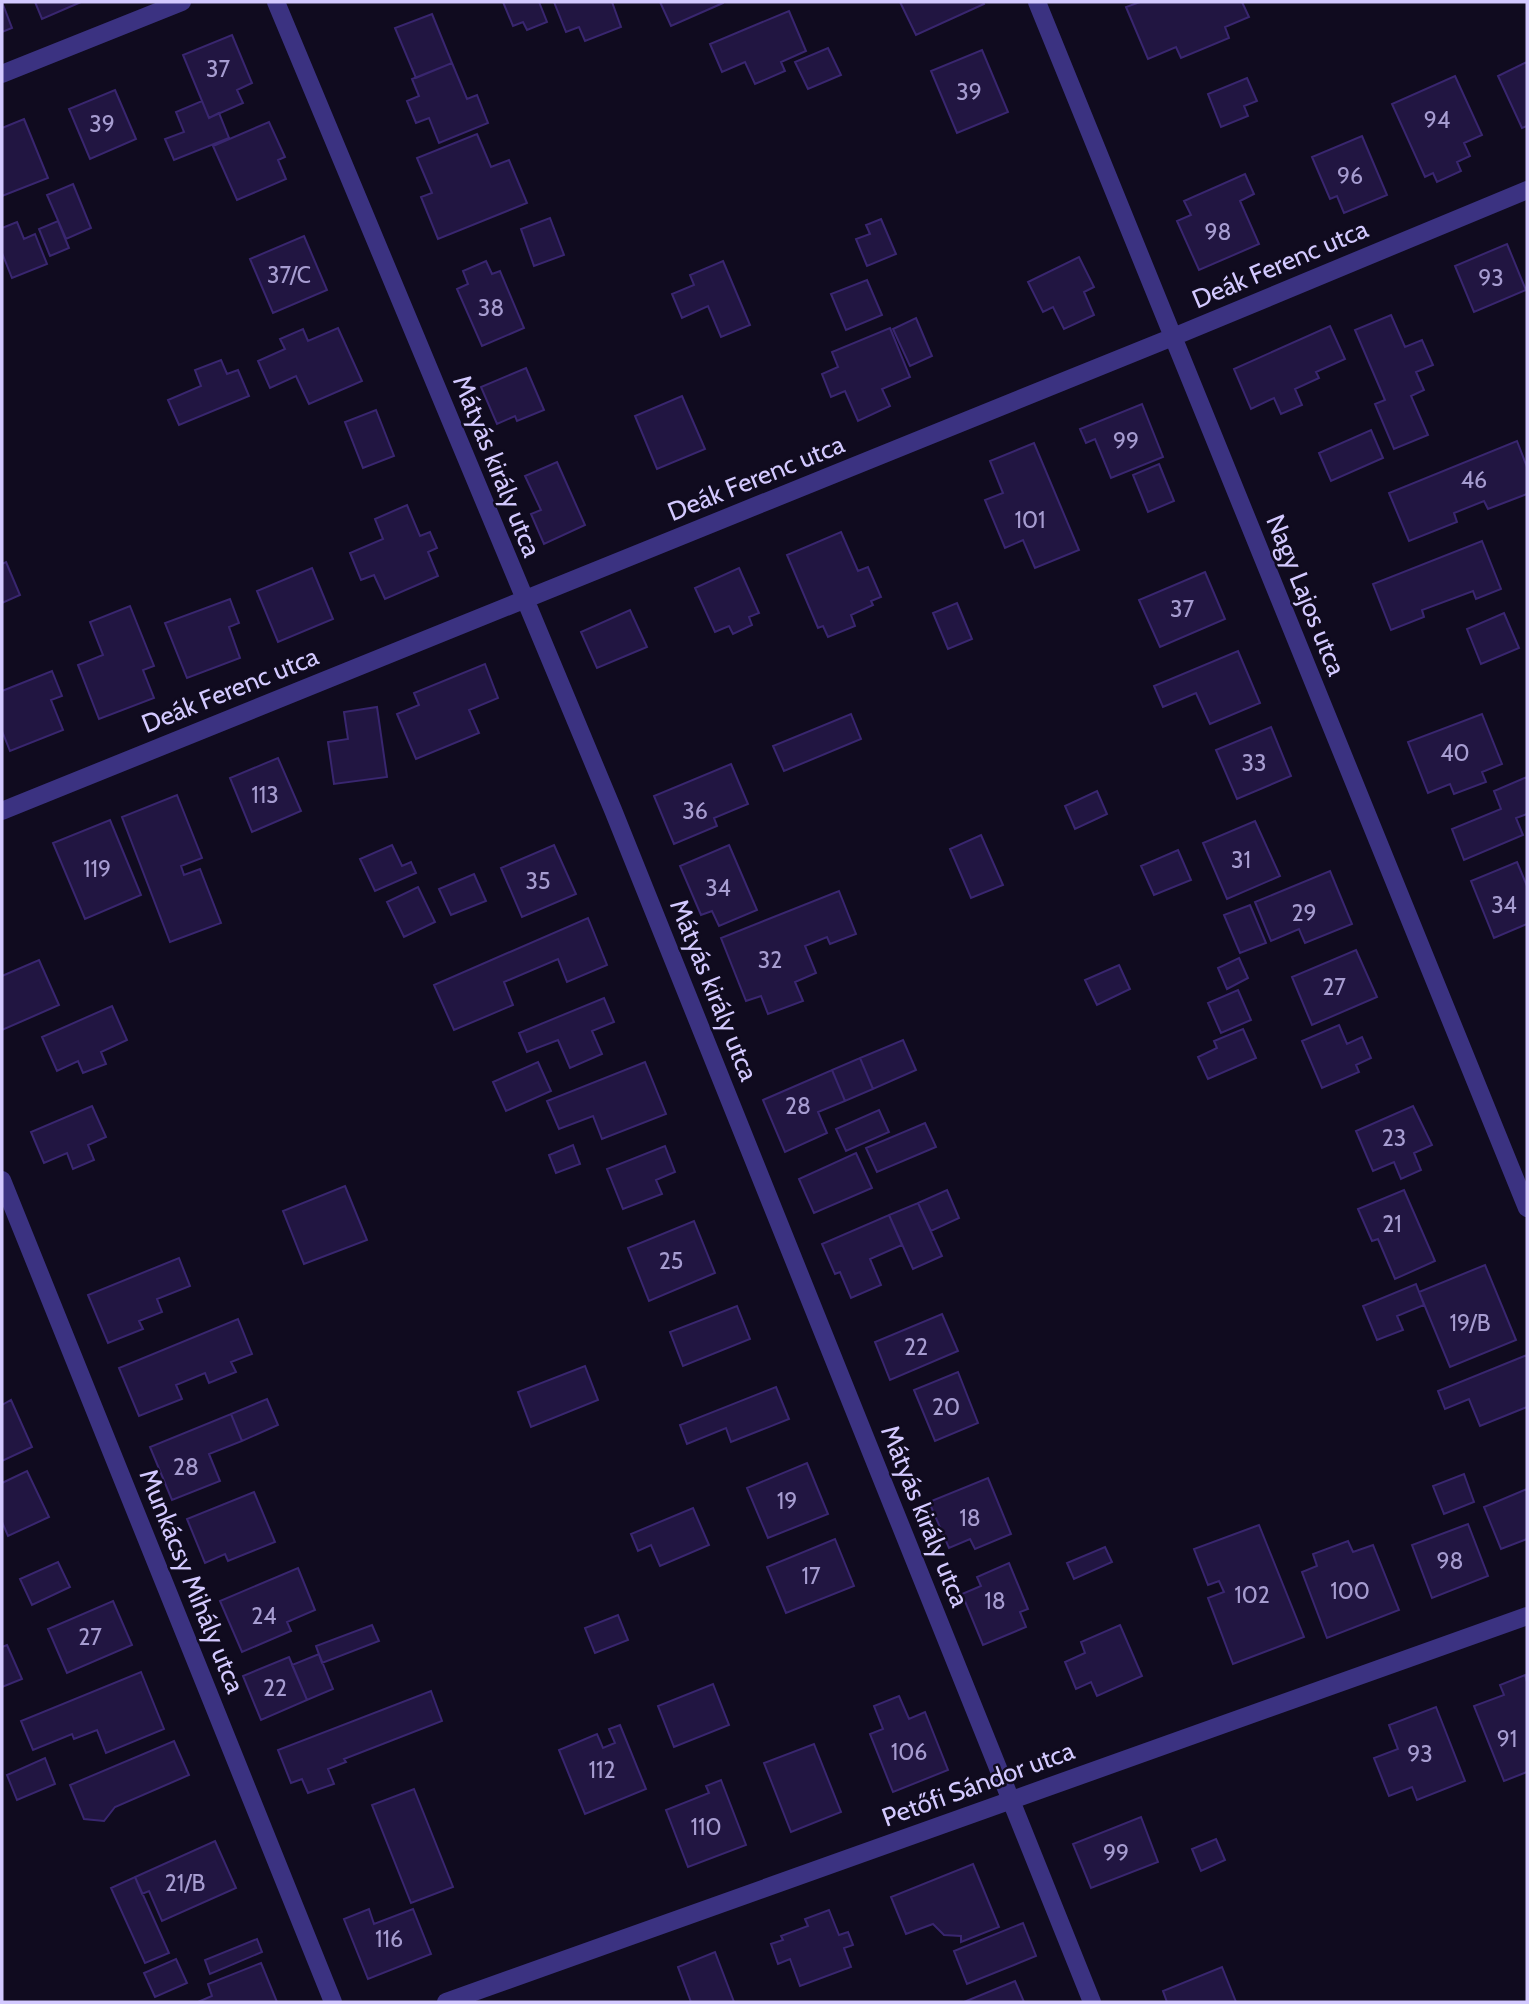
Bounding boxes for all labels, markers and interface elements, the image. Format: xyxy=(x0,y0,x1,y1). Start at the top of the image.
house number: 37 xyxy=(206,55,230,83)
house number: 39 xyxy=(956,78,982,106)
house number: 94 xyxy=(1424,106,1450,134)
house number: 39 xyxy=(89,110,115,138)
house number: 96 xyxy=(1337,162,1363,190)
street label: Deák Ferenc utca xyxy=(1187,212,1373,315)
house number: 98 xyxy=(1204,218,1232,246)
house number: 37/C xyxy=(267,261,311,289)
house number: 93 xyxy=(1478,264,1504,292)
house number: 38 xyxy=(478,294,504,322)
street label: Mátyás király utca xyxy=(446,370,548,562)
house number: 99 xyxy=(1113,427,1139,455)
street label: Deák Ferenc utca xyxy=(663,428,850,528)
house number: 46 xyxy=(1461,466,1487,494)
house number: 101 xyxy=(1014,506,1046,534)
street label: Nagy Lajos utca xyxy=(1259,510,1353,681)
house number: 37 xyxy=(1170,595,1194,623)
street label: Deák Ferenc utca xyxy=(137,640,324,740)
house number: 40 xyxy=(1440,739,1470,767)
house number: 33 xyxy=(1242,749,1266,777)
house number: 113 xyxy=(251,781,279,809)
house number: 36 xyxy=(682,797,708,825)
house number: 31 xyxy=(1231,846,1251,874)
house number: 119 xyxy=(83,855,111,883)
house number: 35 xyxy=(526,867,550,895)
house number: 34 xyxy=(705,874,731,902)
house number: 34 xyxy=(1491,891,1517,919)
street label: Mátyás király utca xyxy=(663,894,765,1086)
house number: 29 xyxy=(1291,899,1317,927)
house number: 32 xyxy=(758,946,782,974)
house number: 27 xyxy=(1322,973,1346,1001)
house number: 28 xyxy=(785,1092,811,1120)
house number: 23 xyxy=(1382,1124,1406,1152)
house number: 21 xyxy=(1382,1210,1402,1238)
house number: 25 xyxy=(659,1247,683,1275)
house number: 19/B xyxy=(1449,1309,1491,1337)
house number: 22 xyxy=(904,1333,928,1361)
house number: 20 xyxy=(932,1393,960,1421)
street label: Mátyás király utca xyxy=(874,1420,976,1612)
house number: 28 xyxy=(173,1453,199,1481)
street label: Munkácsy Mihály utca xyxy=(132,1464,252,1698)
house number: 19 xyxy=(777,1487,797,1515)
house number: 18 xyxy=(959,1504,981,1532)
house number: 98 xyxy=(1436,1547,1464,1575)
house number: 17 xyxy=(801,1562,821,1590)
house number: 100 xyxy=(1330,1577,1370,1605)
house number: 102 xyxy=(1234,1581,1270,1609)
house number: 18 xyxy=(984,1587,1006,1615)
house number: 24 xyxy=(251,1602,277,1630)
house number: 27 xyxy=(78,1623,102,1651)
house number: 22 xyxy=(263,1674,287,1702)
house number: 91 xyxy=(1497,1725,1517,1753)
street label: Petőfi Sándor utca xyxy=(877,1734,1079,1834)
house number: 106 xyxy=(891,1738,927,1766)
house number: 93 xyxy=(1407,1740,1433,1768)
house number: 112 xyxy=(588,1756,616,1784)
house number: 110 xyxy=(690,1813,722,1841)
house number: 99 xyxy=(1103,1839,1129,1867)
house number: 21/B xyxy=(165,1869,206,1897)
house number: 116 xyxy=(375,1925,403,1953)

